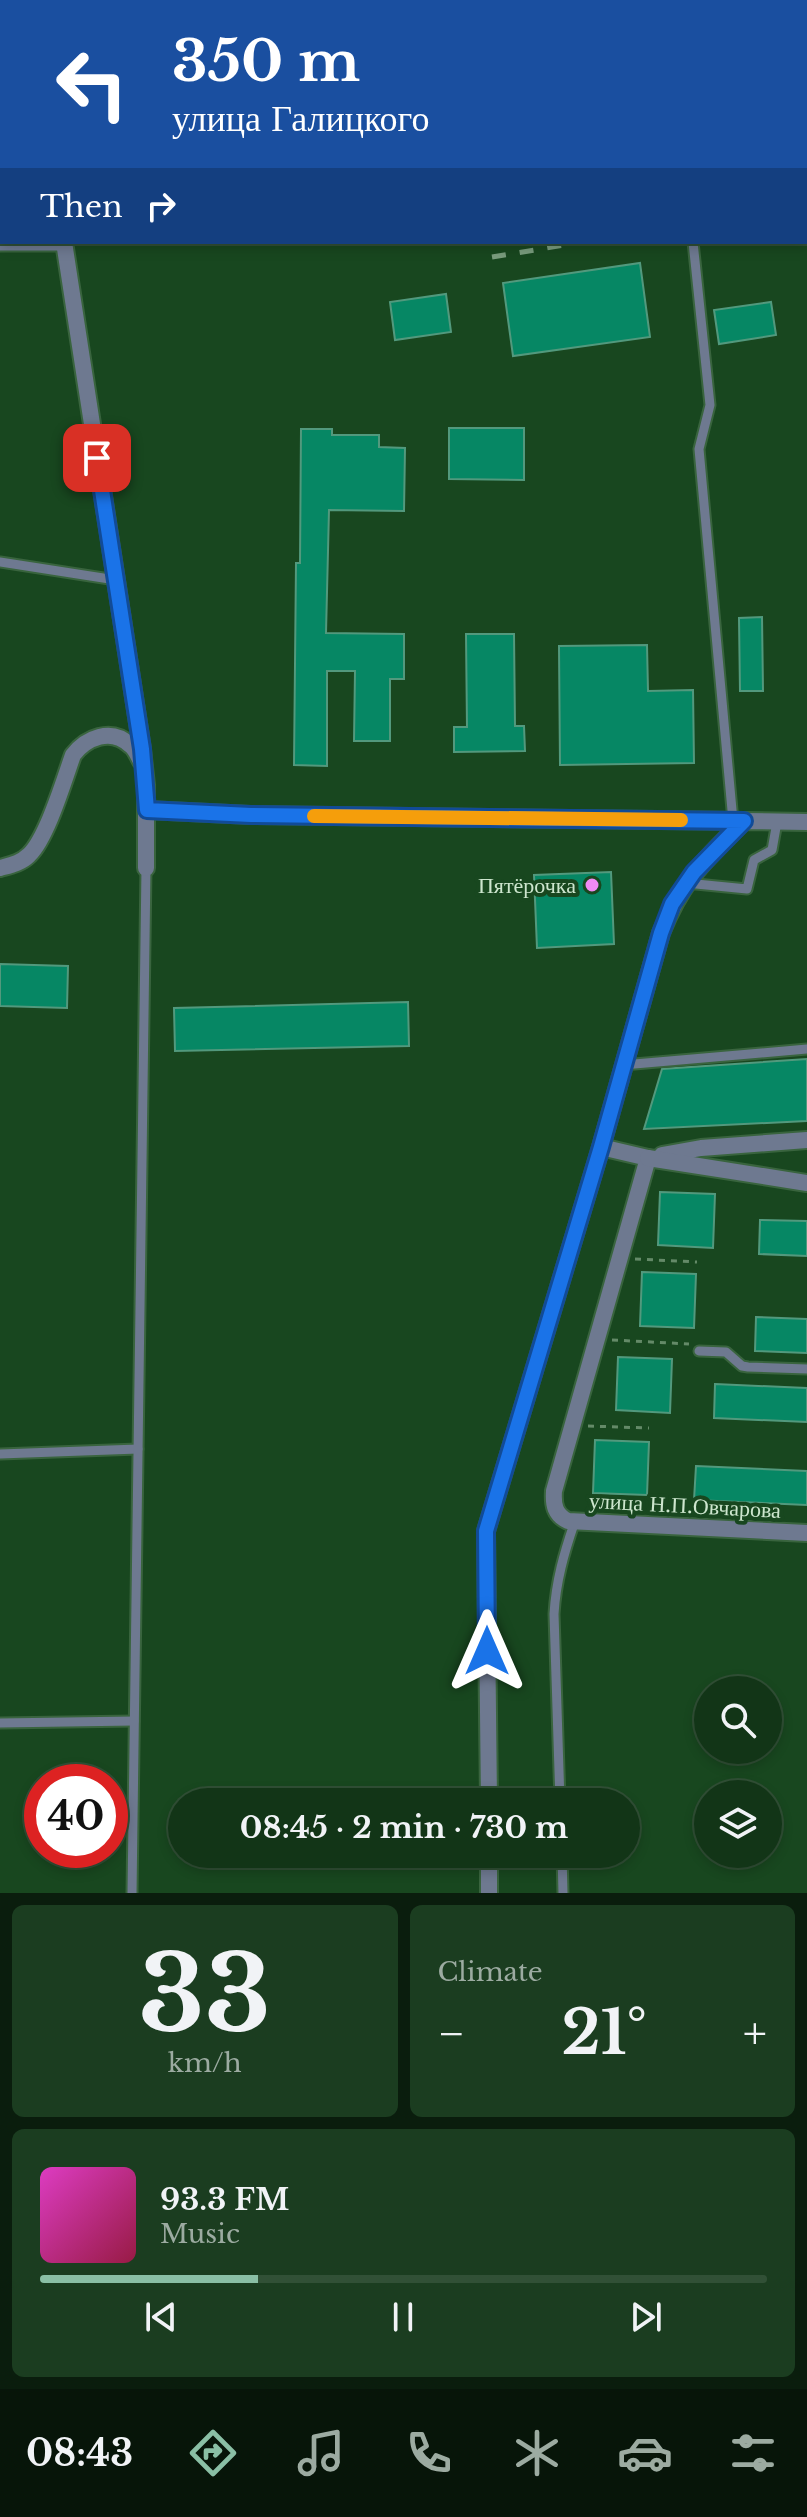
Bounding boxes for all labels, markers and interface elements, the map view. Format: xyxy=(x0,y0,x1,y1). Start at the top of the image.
text: 350 m xyxy=(172,27,360,96)
icon: left xyxy=(40,32,144,136)
text: улица Галицкого xyxy=(172,96,429,141)
icon: right xyxy=(139,184,183,228)
text: Then xyxy=(40,188,123,225)
pin xyxy=(63,424,131,492)
icon: arrive xyxy=(75,436,119,480)
place label: Пятёрочка xyxy=(478,872,576,899)
marker: Пятёрочка xyxy=(583,876,601,894)
street label: улица Н.П.Овчарова xyxy=(588,1487,782,1524)
position arrow xyxy=(445,1609,529,1693)
map controls xyxy=(694,1676,782,1868)
button: search xyxy=(694,1676,782,1764)
speed limit sign: 40 xyxy=(24,1764,128,1868)
button: layers xyxy=(694,1780,782,1868)
text: 08:45 · 2 min · 730 m xyxy=(240,1809,568,1846)
text: 33 xyxy=(139,1930,271,2059)
text: Climate xyxy=(438,1956,543,1988)
text: 21° xyxy=(561,1996,647,2070)
text: − xyxy=(438,2006,465,2061)
text: + xyxy=(743,2006,767,2061)
text: km/h xyxy=(168,2047,242,2079)
text: 93.3 FM xyxy=(160,2181,289,2218)
text: Music xyxy=(160,2218,240,2250)
icon: previous xyxy=(139,2295,183,2339)
icon: pause xyxy=(381,2295,425,2339)
icon: next xyxy=(624,2295,668,2339)
icon: directions xyxy=(185,2425,241,2481)
icon: music xyxy=(293,2425,349,2481)
icon: phone xyxy=(401,2425,457,2481)
icon: climate xyxy=(509,2425,565,2481)
icon: car xyxy=(617,2425,673,2481)
icon: filters xyxy=(725,2425,781,2481)
text: 08:43 xyxy=(26,2431,133,2476)

